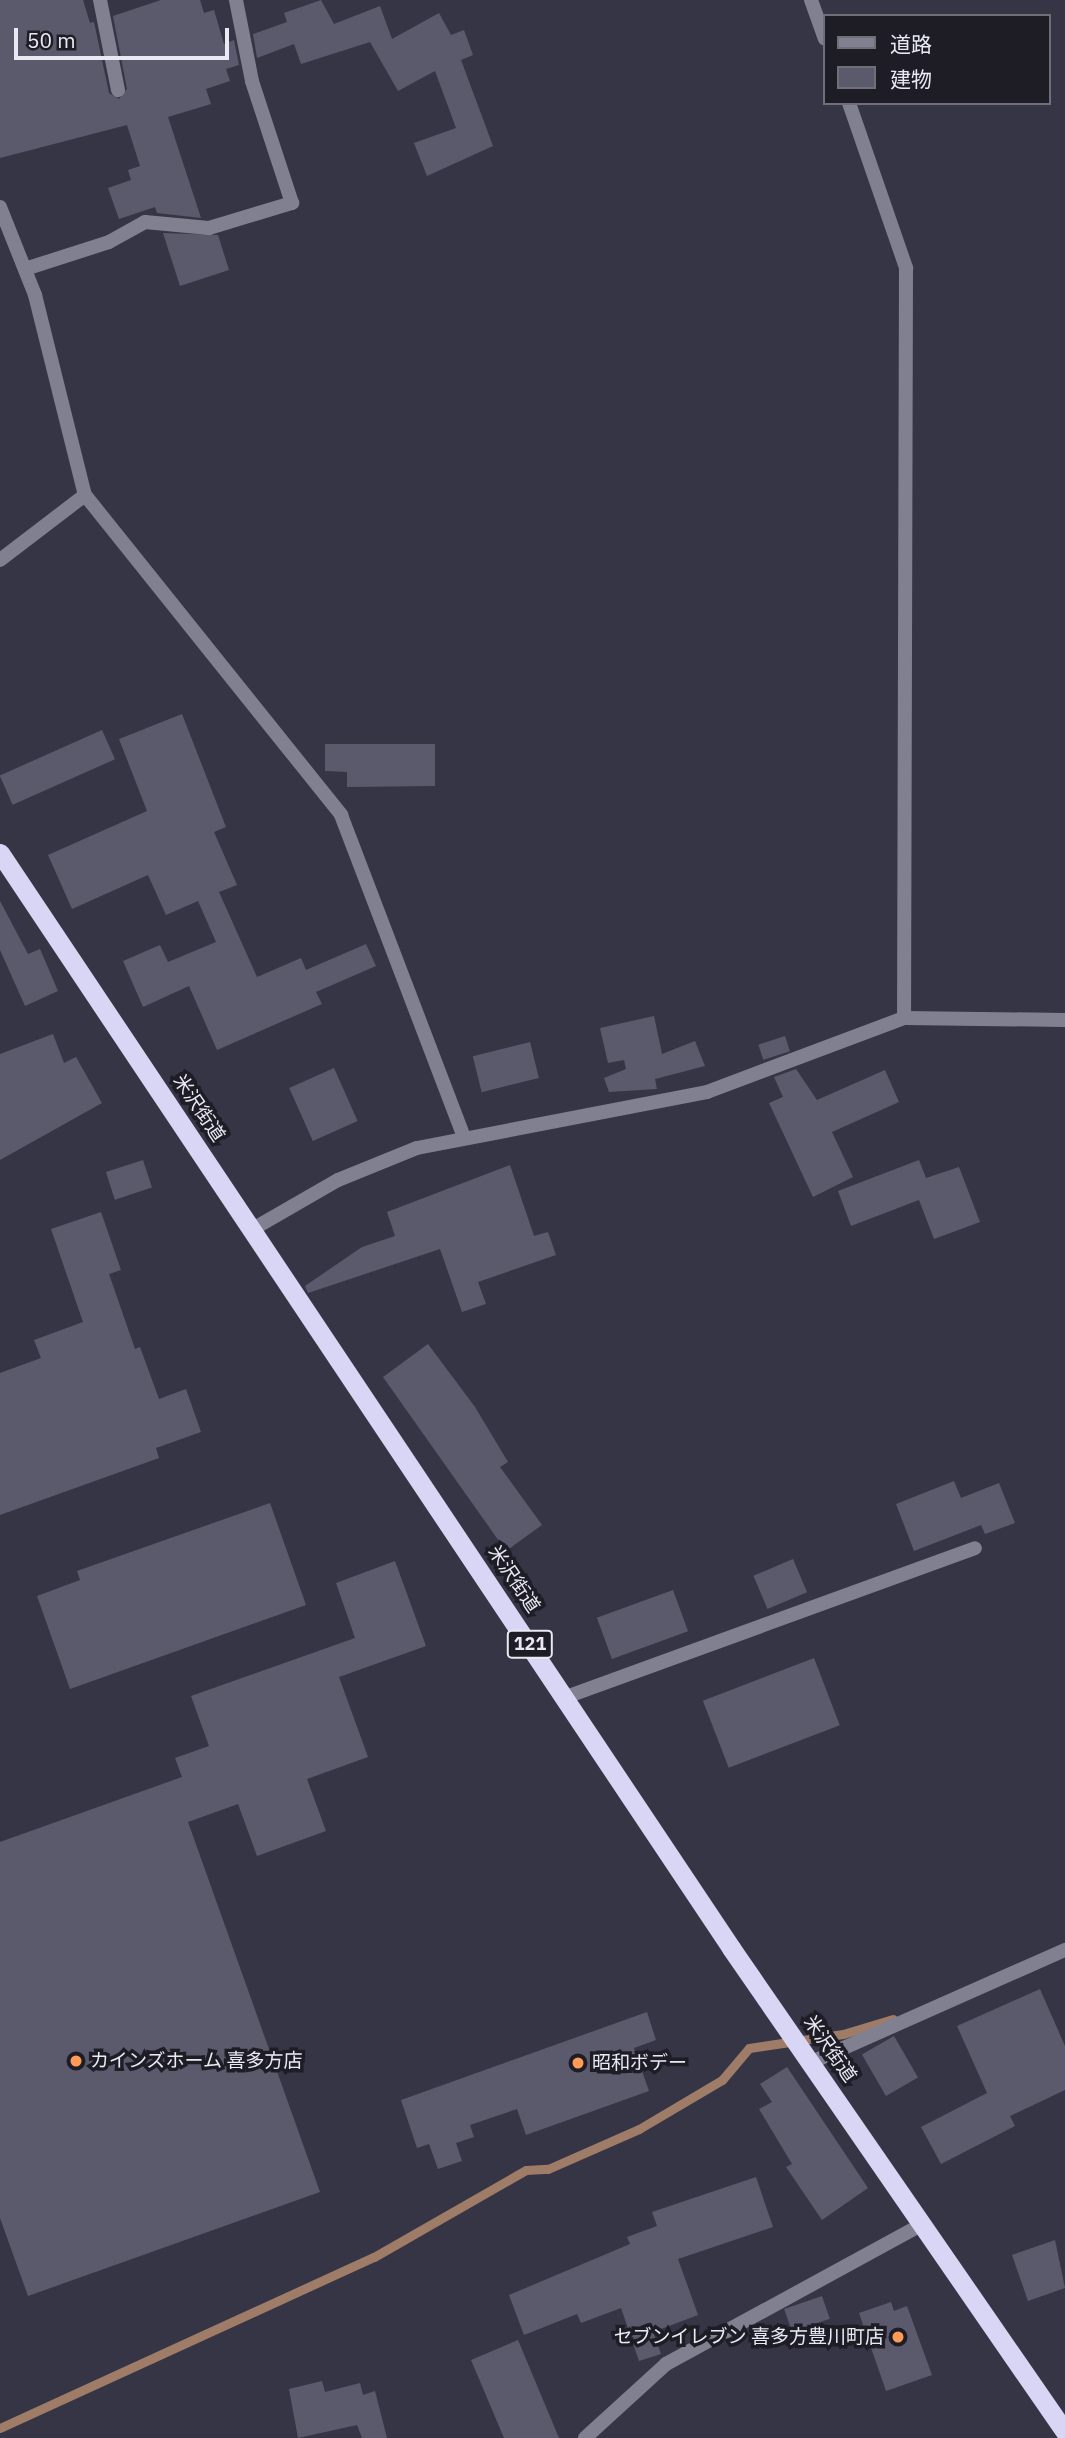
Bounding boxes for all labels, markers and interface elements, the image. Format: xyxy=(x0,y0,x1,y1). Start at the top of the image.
scale bar xyxy=(18,14,233,58)
legend xyxy=(824,14,1051,105)
text: 50 m xyxy=(27,26,76,54)
text: 道路 xyxy=(890,30,932,58)
text: 建物 xyxy=(890,65,932,93)
street label: 米沢街道 xyxy=(168,1070,230,1146)
street label: 米沢街道 xyxy=(483,1541,545,1617)
road number: 121 xyxy=(505,1630,554,1658)
street label: 米沢街道 xyxy=(799,2011,861,2087)
place label: カインズホーム 喜多方店 xyxy=(90,2050,303,2072)
place label: 昭和ボデー xyxy=(592,2052,687,2074)
marker: カインズホーム 喜多方店 xyxy=(68,2053,84,2069)
marker: 昭和ボデー xyxy=(570,2055,586,2071)
place label: セブンイレブン 喜多方豊川町店 xyxy=(614,2326,884,2348)
marker: セブンイレブン 喜多方豊川町店 xyxy=(890,2329,906,2345)

